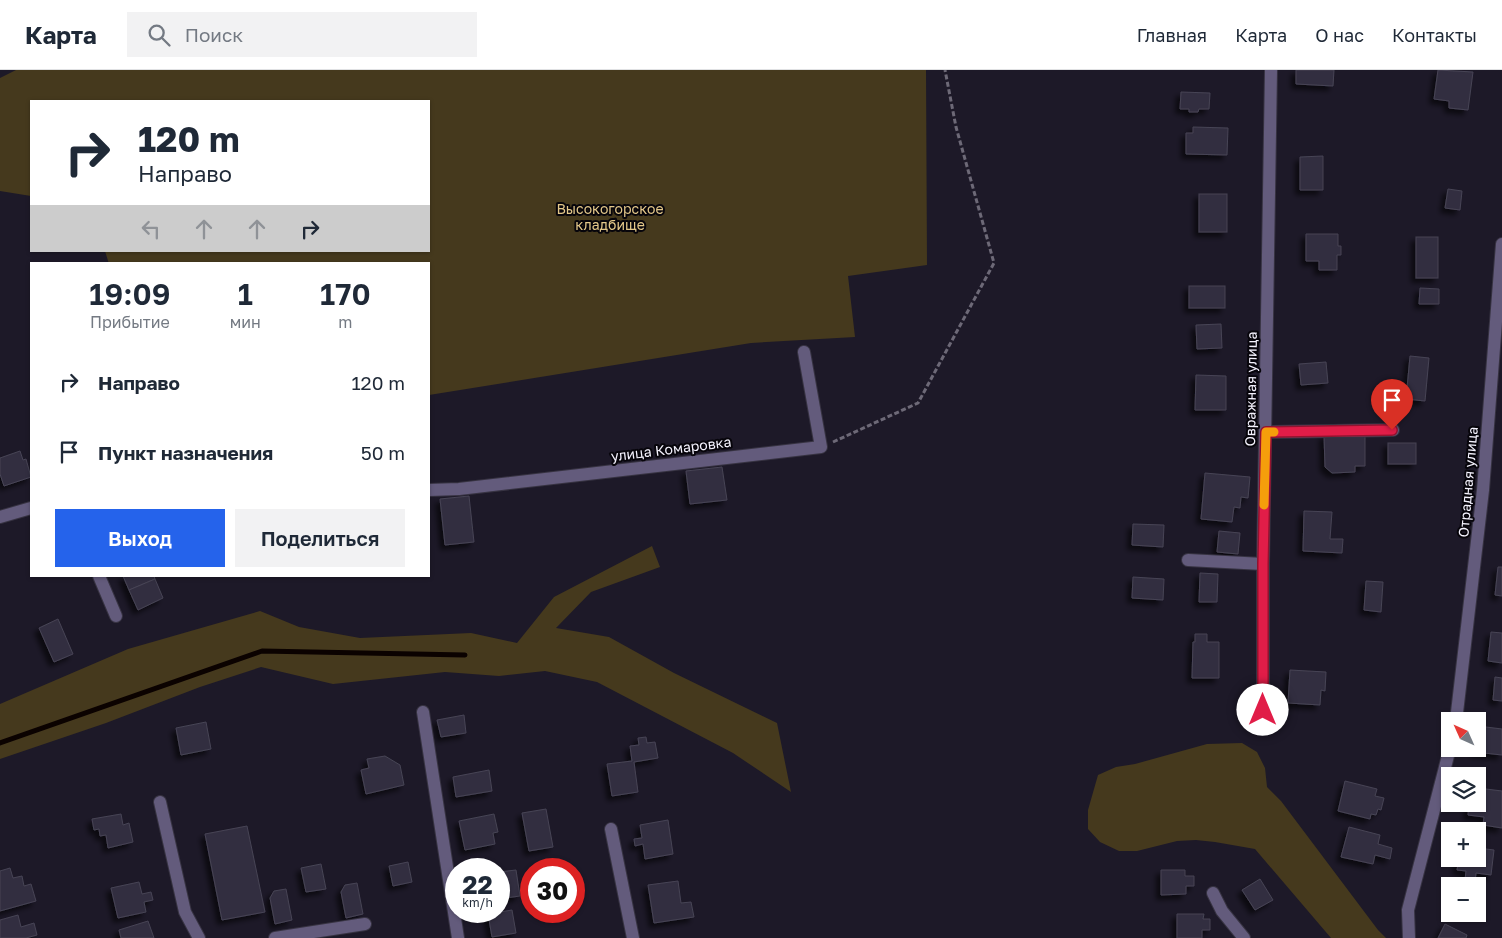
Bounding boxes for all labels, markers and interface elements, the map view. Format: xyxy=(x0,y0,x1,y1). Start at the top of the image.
search box xyxy=(127,12,477,57)
text: Карта xyxy=(25,20,97,49)
icon: search xyxy=(145,21,173,49)
text: Поиск xyxy=(185,23,243,46)
text: Главная xyxy=(1137,24,1207,46)
text: Карта xyxy=(1235,24,1287,46)
text: О нас xyxy=(1315,24,1364,46)
text: Контакты xyxy=(1392,24,1477,46)
text: 120 m xyxy=(138,118,240,160)
icon: right xyxy=(55,120,120,185)
text: Направо xyxy=(138,160,232,187)
park label: Высокогорское кладбище xyxy=(556,200,664,233)
icon: left xyxy=(137,215,165,243)
icon: ahead xyxy=(190,215,218,243)
icon: ahead xyxy=(243,215,271,243)
icon: right xyxy=(296,215,324,243)
text: 19:09 xyxy=(89,276,170,312)
text: 1 xyxy=(238,276,253,312)
text: 170 xyxy=(320,276,371,312)
text: Прибытие xyxy=(90,312,170,332)
text: мин xyxy=(230,312,261,332)
text: m xyxy=(338,312,352,332)
street label: Овражная улица xyxy=(1241,331,1260,447)
icon: right xyxy=(55,368,83,396)
text: Направо xyxy=(98,371,180,394)
text: 120 m xyxy=(351,371,405,394)
pin xyxy=(1371,379,1413,430)
icon: arrive xyxy=(1378,386,1406,414)
street label: Отрадная улица xyxy=(1454,426,1481,538)
street label: улица Комаровка xyxy=(610,433,732,464)
icon: arrive xyxy=(55,438,83,466)
text: Пункт назначения xyxy=(98,441,273,464)
text: 50 m xyxy=(361,441,405,464)
button: Выход xyxy=(55,509,225,567)
button: Поделиться xyxy=(235,509,405,567)
position arrow xyxy=(1236,683,1288,735)
north arrow xyxy=(1441,712,1486,758)
map controls xyxy=(1441,712,1486,922)
button: layers xyxy=(1441,767,1486,812)
button: + xyxy=(1441,822,1486,867)
speed limit sign: 30 xyxy=(520,858,585,923)
text: 22 xyxy=(462,869,493,900)
button: − xyxy=(1441,877,1486,922)
text: km/h xyxy=(462,895,493,910)

